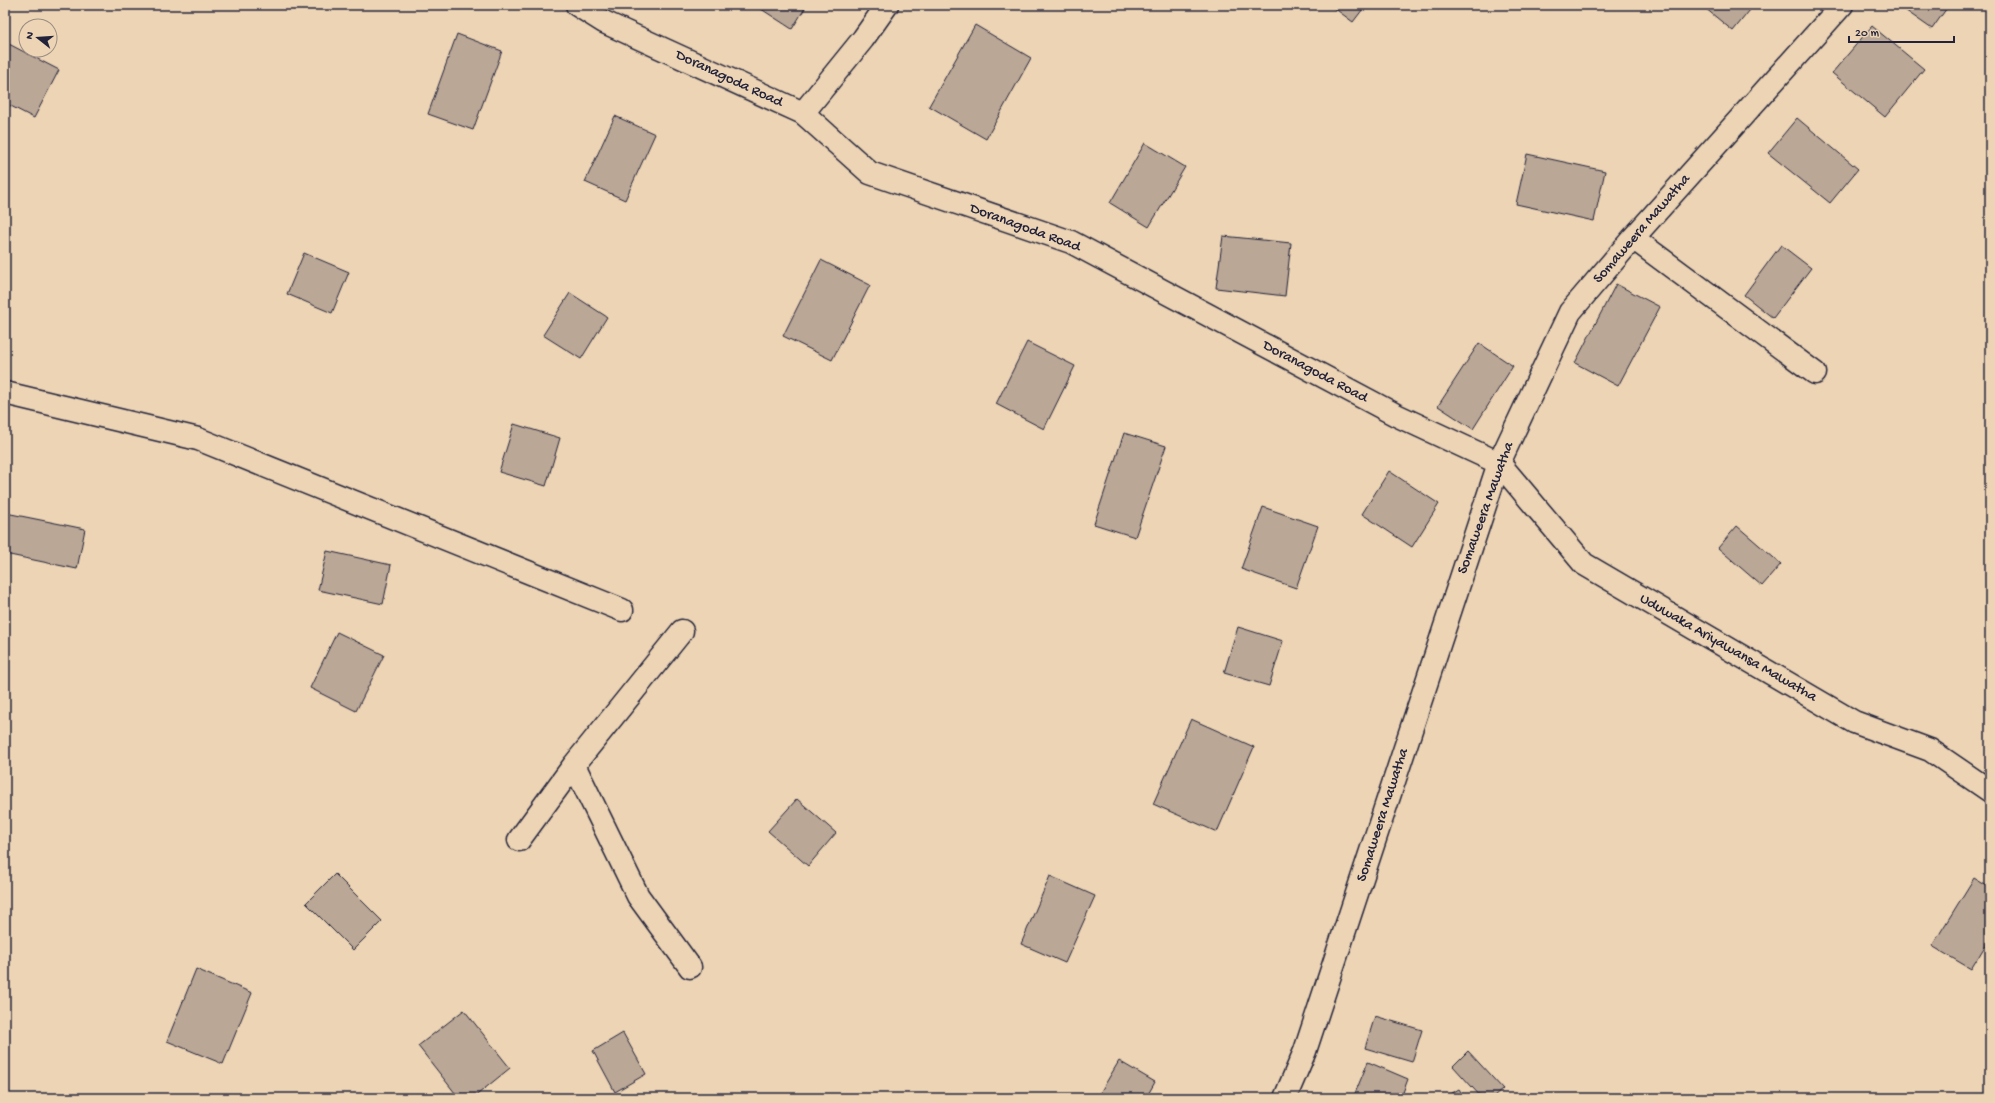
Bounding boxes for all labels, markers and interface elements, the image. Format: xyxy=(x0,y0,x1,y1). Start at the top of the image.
north arrow xyxy=(18,18,58,58)
scale bar xyxy=(1849,18,1954,44)
text: 20 m xyxy=(1855,27,1880,41)
text: N xyxy=(24,30,37,41)
street label: Doranagoda Road xyxy=(672,46,787,112)
street label: Somaweera Mawatha xyxy=(1590,170,1695,287)
street label: Doranagoda Road xyxy=(966,199,1084,257)
street label: Doranagoda Road xyxy=(1259,336,1372,408)
street label: Somaweera Mawatha xyxy=(1454,439,1518,576)
street label: Uduwaka Ariyawansa Mawatha xyxy=(1636,590,1820,707)
street label: Somaweera Mawatha xyxy=(1353,745,1413,884)

